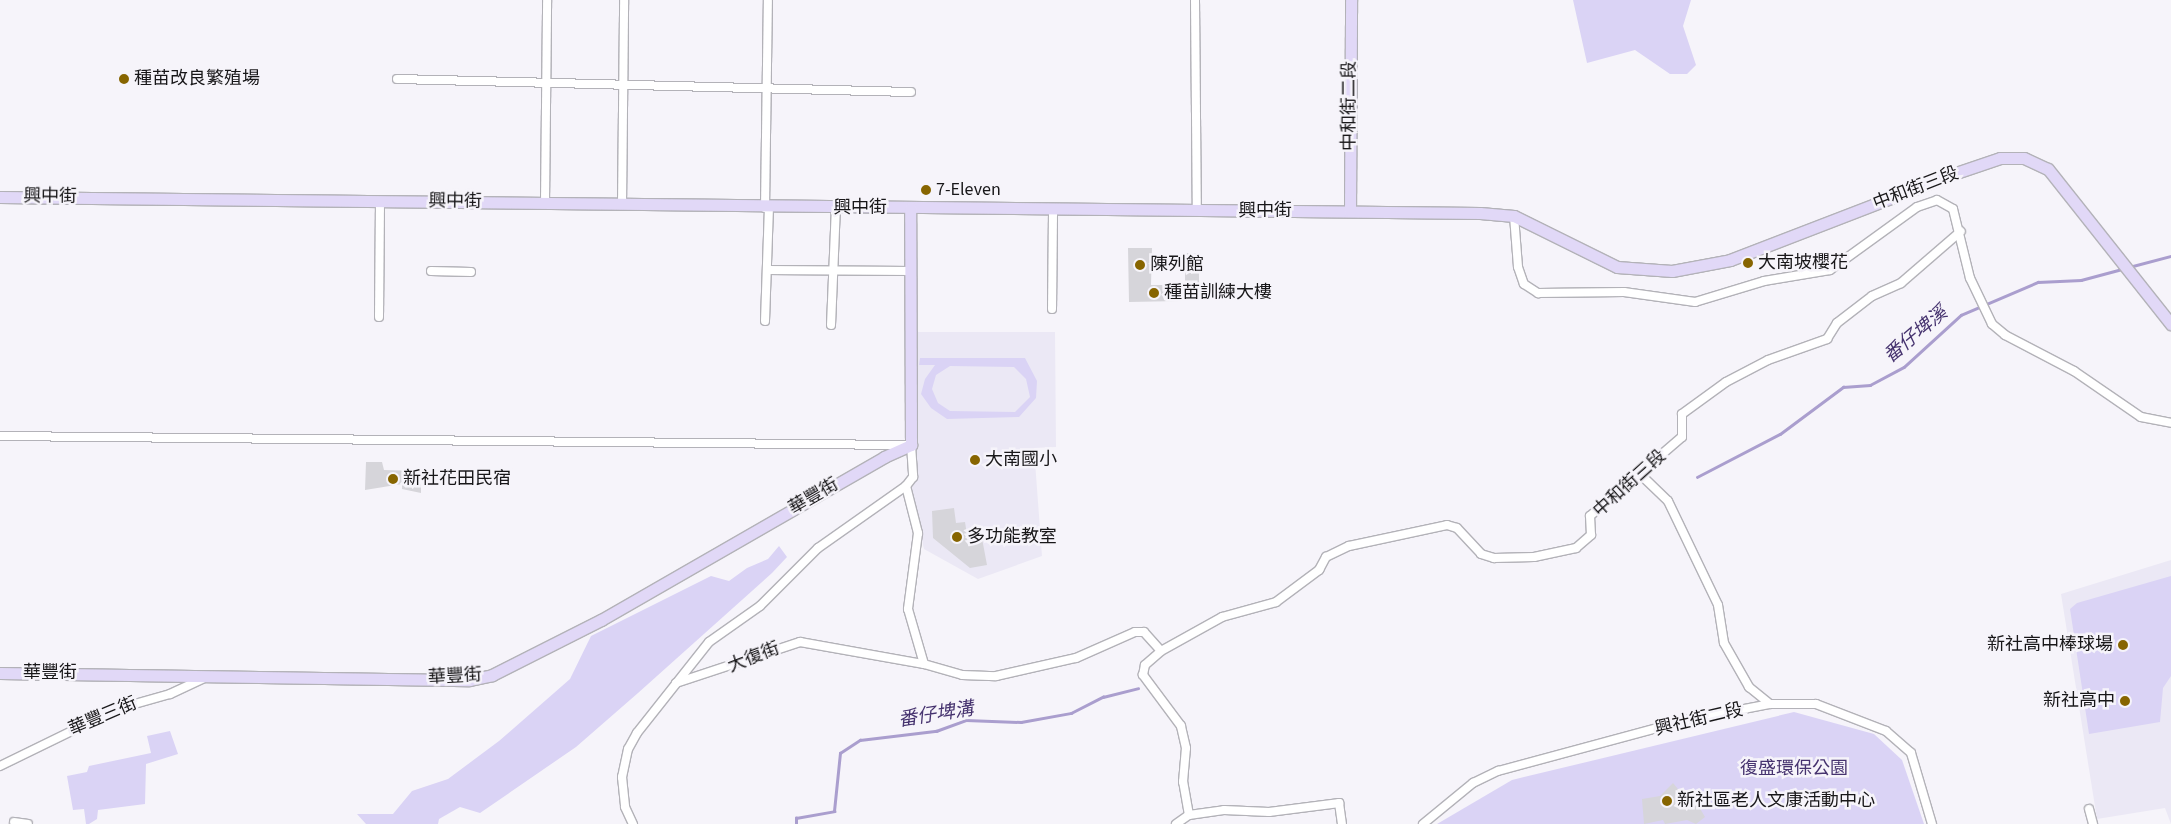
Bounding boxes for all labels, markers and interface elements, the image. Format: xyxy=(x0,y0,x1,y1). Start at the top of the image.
street label: 中和街二段 xyxy=(1339,61,1361,151)
place label: 種苗改良繁殖場 xyxy=(134,68,260,90)
marker: 種苗改良繁殖場 xyxy=(118,73,130,85)
street label: 中和街三段 xyxy=(1870,163,1962,215)
place label: 7-Eleven xyxy=(936,179,1001,201)
marker: 7-Eleven xyxy=(920,184,932,196)
street label: 興中街 xyxy=(23,186,77,208)
street label: 興中街 xyxy=(428,191,482,213)
street label: 興中街 xyxy=(833,197,887,219)
street label: 興中街 xyxy=(1238,200,1292,222)
place label: 大南坡櫻花 xyxy=(1758,252,1848,274)
place label: 陳列館 xyxy=(1150,254,1204,276)
marker: 大南坡櫻花 xyxy=(1742,257,1754,269)
marker: 陳列館 xyxy=(1134,259,1146,271)
place label: 種苗訓練大樓 xyxy=(1164,282,1272,304)
marker: 種苗訓練大樓 xyxy=(1148,287,1160,299)
water label: 番仔埤溪 xyxy=(1880,302,1952,368)
street label: 中和街三段 xyxy=(1589,446,1671,522)
place label: 大南國小 xyxy=(985,449,1057,471)
marker: 大南國小 xyxy=(969,454,981,466)
place label: 新社花田民宿 xyxy=(403,468,511,490)
marker: 新社花田民宿 xyxy=(387,473,399,485)
street label: 華豐街 xyxy=(785,474,843,520)
place label: 多功能教室 xyxy=(967,526,1057,548)
marker: 多功能教室 xyxy=(951,531,963,543)
place label: 新社高中棒球場 xyxy=(1987,634,2113,656)
street label: 大復街 xyxy=(725,638,783,678)
marker: 新社高中棒球場 xyxy=(2117,639,2129,651)
street label: 華豐街 xyxy=(23,662,77,684)
street label: 華豐街 xyxy=(427,665,483,689)
place label: 新社高中 xyxy=(2043,690,2115,712)
street label: 華豐三街 xyxy=(66,693,140,741)
marker: 新社高中 xyxy=(2119,695,2131,707)
water label: 番仔埤溝 xyxy=(897,698,975,732)
street label: 興社街二段 xyxy=(1653,699,1745,741)
park label: 復盛環保公園 xyxy=(1740,758,1848,780)
place label: 新社區老人文康活動中心 xyxy=(1677,790,1875,812)
marker: 新社區老人文康活動中心 xyxy=(1661,795,1673,807)

